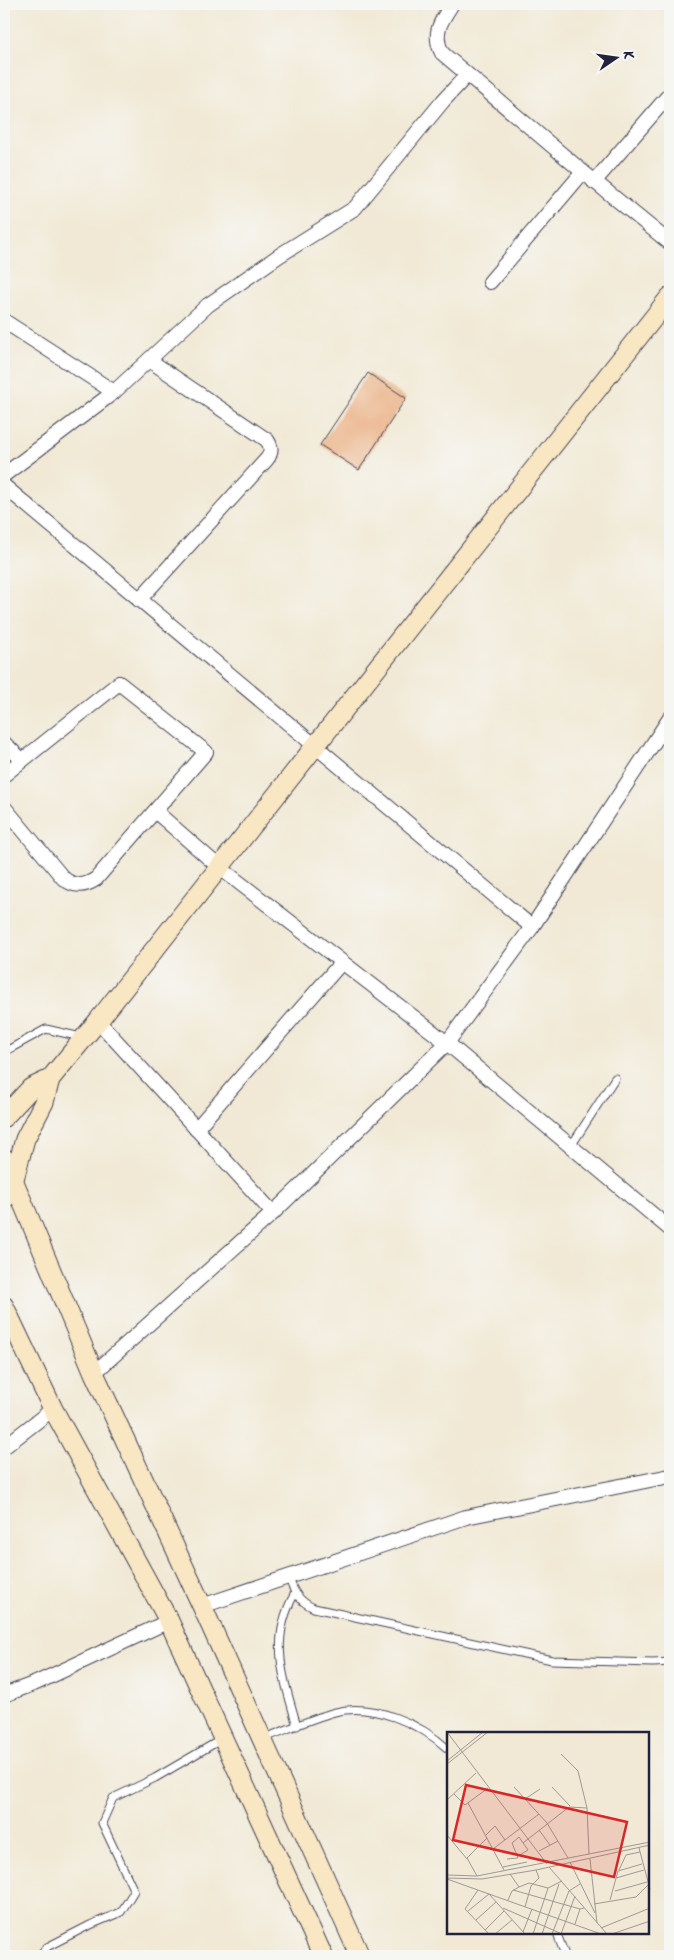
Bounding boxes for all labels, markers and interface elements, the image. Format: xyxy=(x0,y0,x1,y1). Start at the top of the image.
north arrow xyxy=(592,32,642,82)
text: K xyxy=(616,49,639,62)
inset map xyxy=(447,1732,649,1935)

